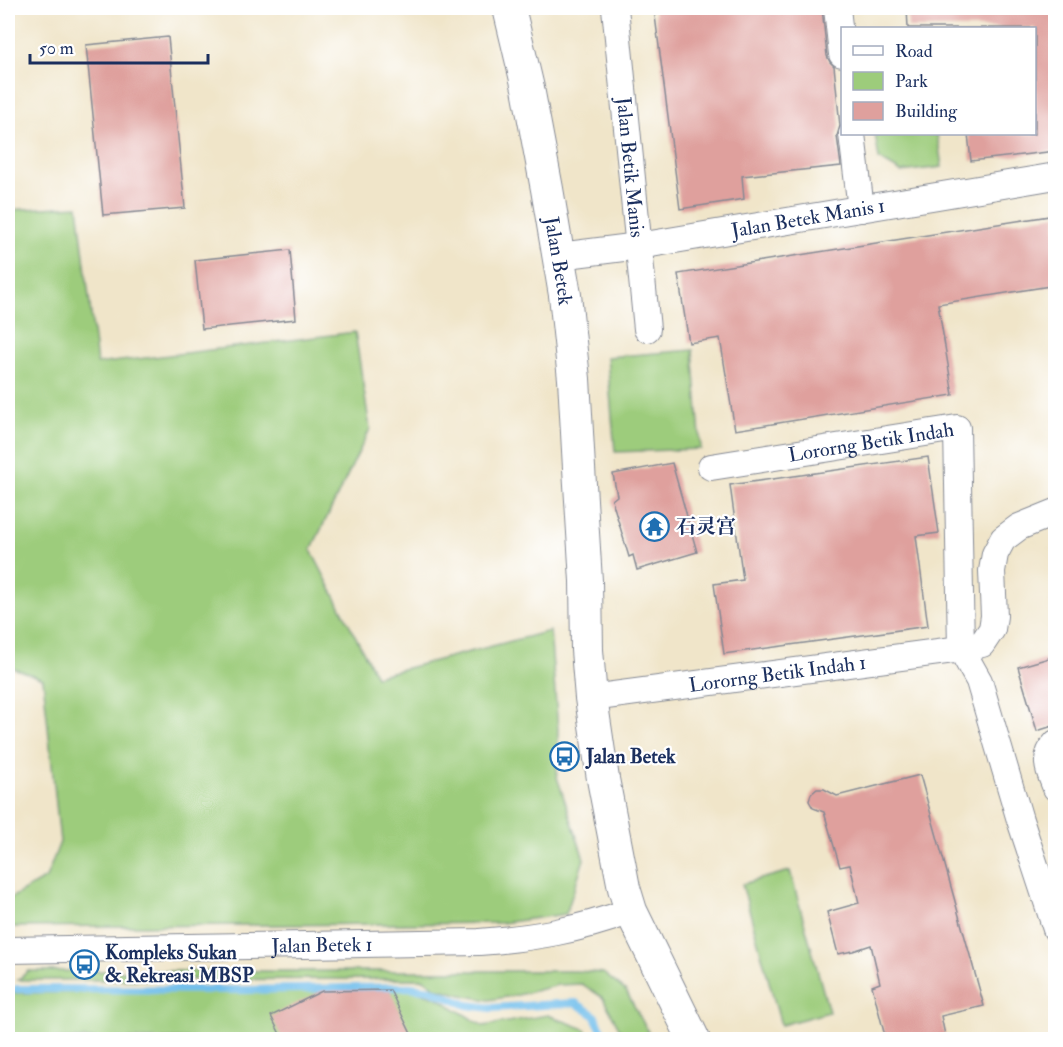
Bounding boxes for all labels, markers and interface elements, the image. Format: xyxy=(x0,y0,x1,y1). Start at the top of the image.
scale bar xyxy=(30,27,208,65)
legend xyxy=(841,27,1036,135)
text: 50 m xyxy=(39,37,74,60)
text: Road xyxy=(895,40,933,63)
text: Park xyxy=(895,70,928,93)
street label: Jalan Betik Manis xyxy=(611,95,650,239)
text: Building xyxy=(895,100,958,123)
street label: Jalan Betek Manis 1 xyxy=(728,193,887,243)
street label: Jalan Betek xyxy=(539,214,578,307)
street label: Lororng Betik Indah xyxy=(787,417,956,468)
temple icon: 石灵宫 xyxy=(639,510,671,542)
place label: 石灵宫 xyxy=(676,514,736,539)
street label: Lororng Betik Indah 1 xyxy=(687,650,868,698)
bus stop icon: Jalan Betek xyxy=(549,740,581,772)
place label: Jalan Betek xyxy=(585,744,676,769)
street label: Jalan Betek 1 xyxy=(270,932,373,959)
place label: Kompleks Sukan & Rekreasi MBSP xyxy=(105,940,254,988)
bus stop icon: Kompleks Sukan & Rekreasi MBSP xyxy=(68,948,100,980)

